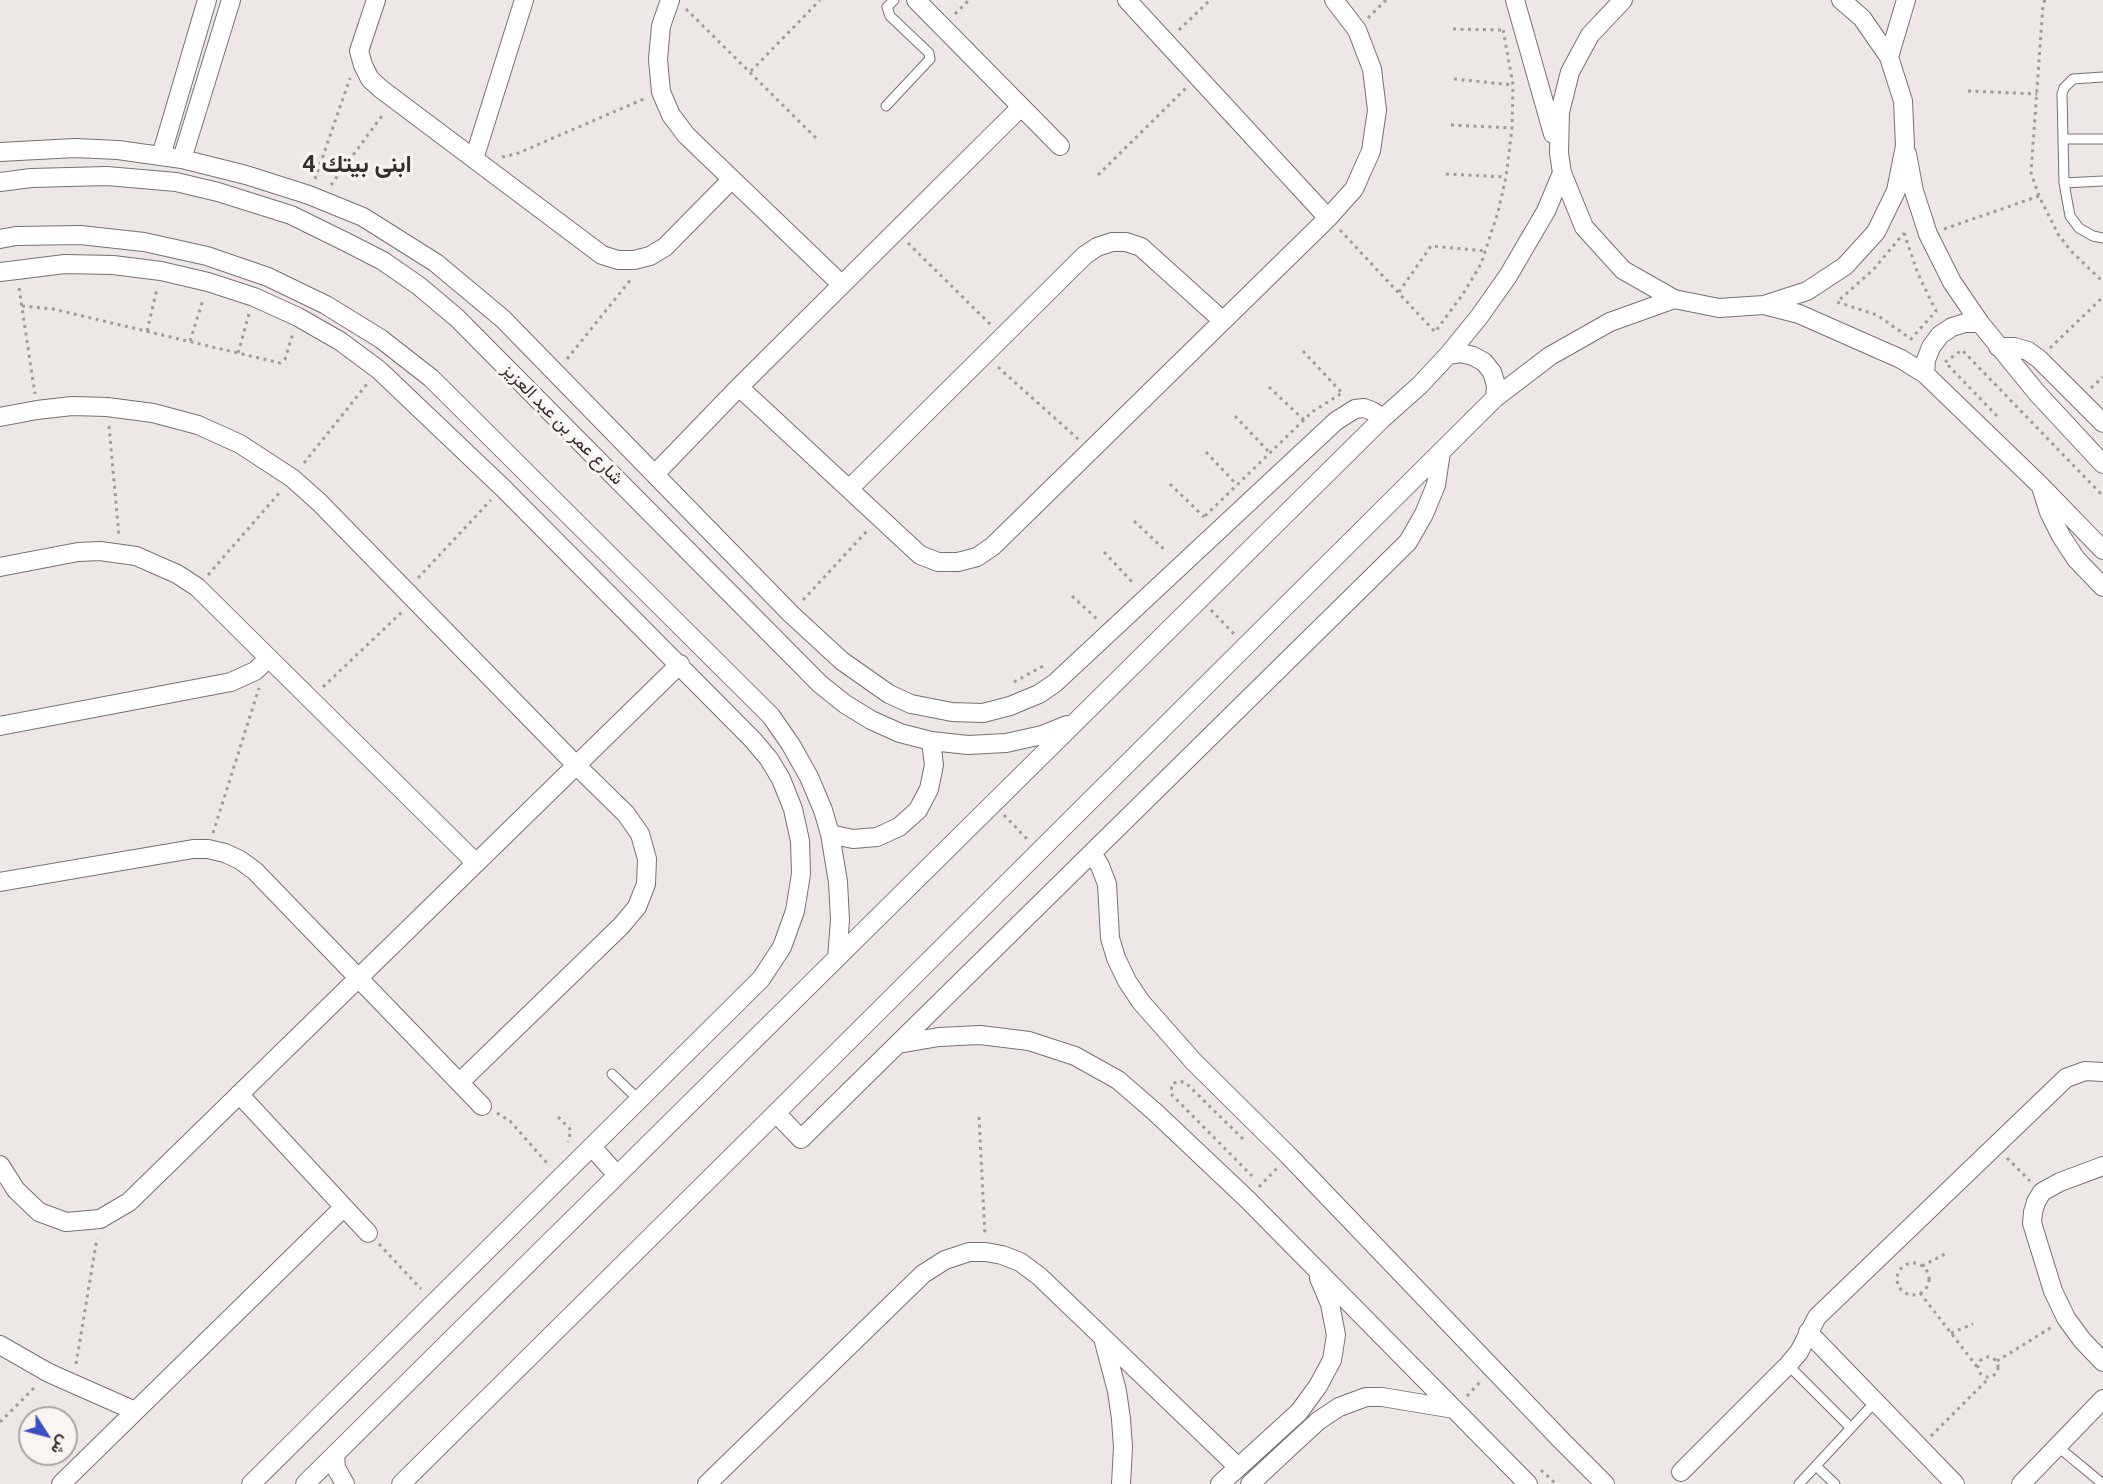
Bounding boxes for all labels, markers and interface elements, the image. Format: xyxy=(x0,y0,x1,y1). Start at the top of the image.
district label: ابنى بيتك 4 xyxy=(302,150,412,178)
street label: شارع عمر بن عبد العزيز xyxy=(498,359,628,489)
north arrow xyxy=(18,1406,78,1466)
text: ش xyxy=(48,1432,74,1458)

